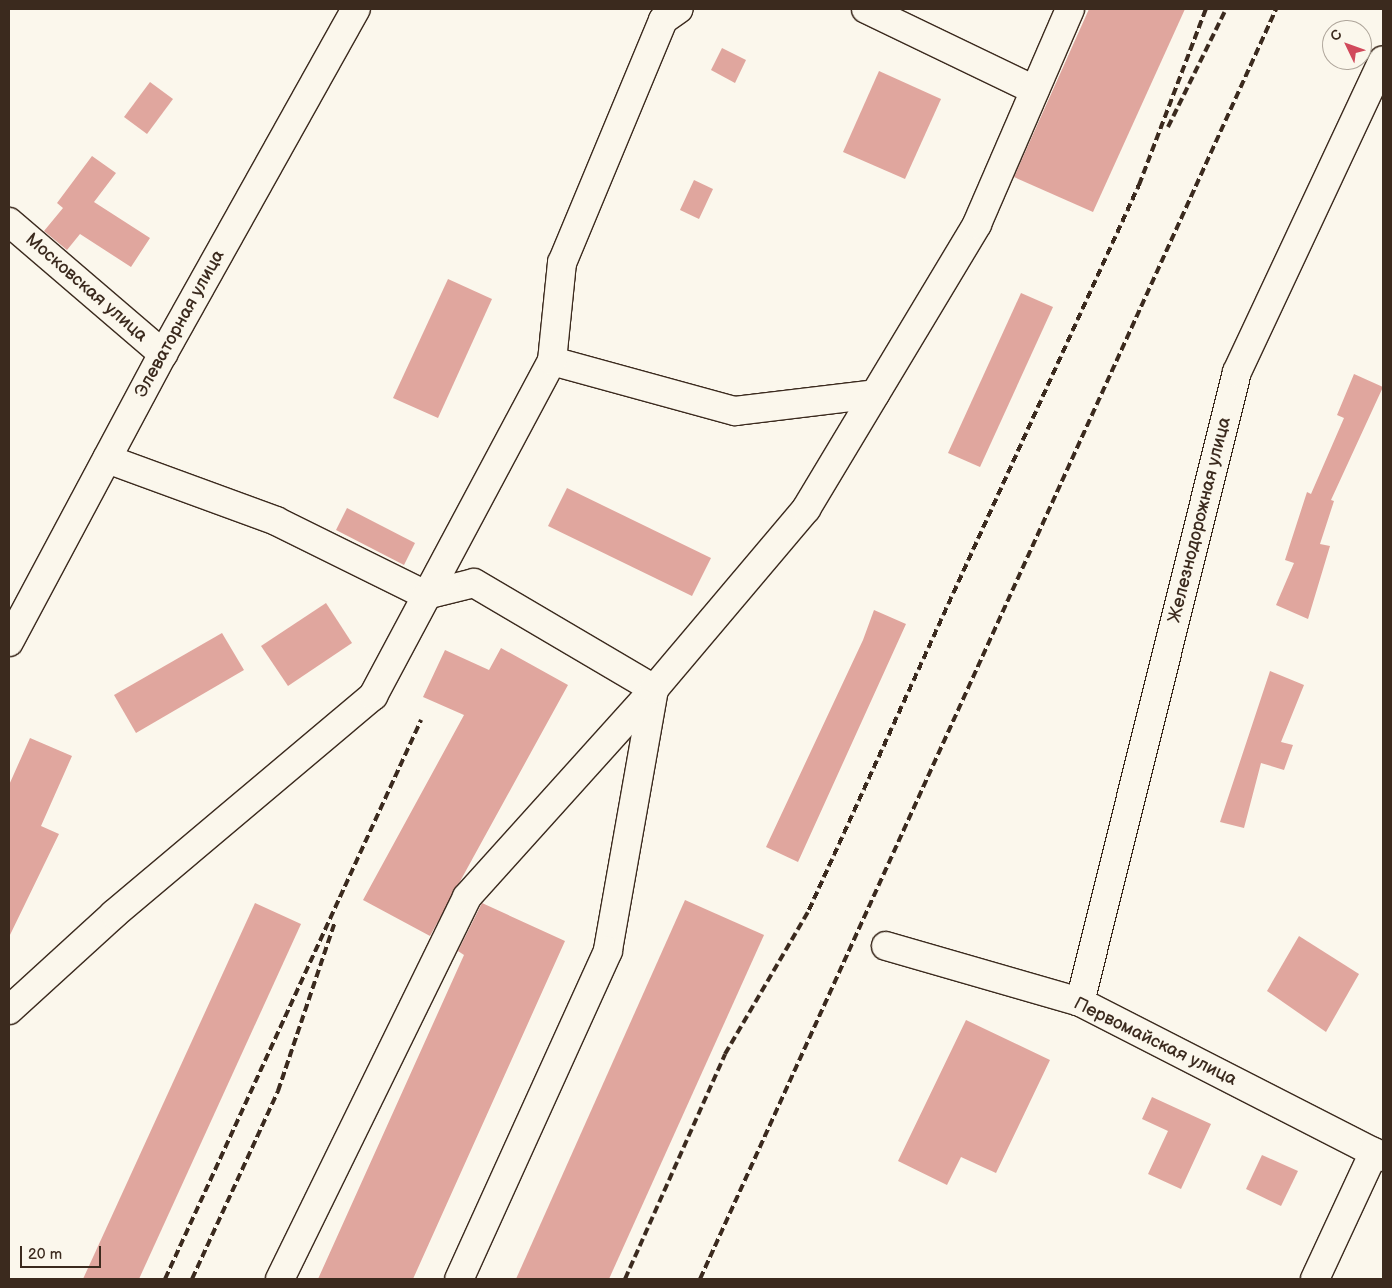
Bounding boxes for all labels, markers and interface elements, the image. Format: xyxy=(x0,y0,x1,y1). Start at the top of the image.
north arrow xyxy=(1322,20,1372,70)
text: С xyxy=(1327,26,1346,45)
street label: Московская улица xyxy=(21,229,151,347)
street label: Элеваторная улица xyxy=(130,246,230,402)
street label: Железнодорожная улица xyxy=(1164,415,1236,625)
street label: Первомайская улица xyxy=(1070,993,1240,1091)
scale bar xyxy=(22,1236,104,1268)
text: 20 m xyxy=(28,1245,62,1264)

